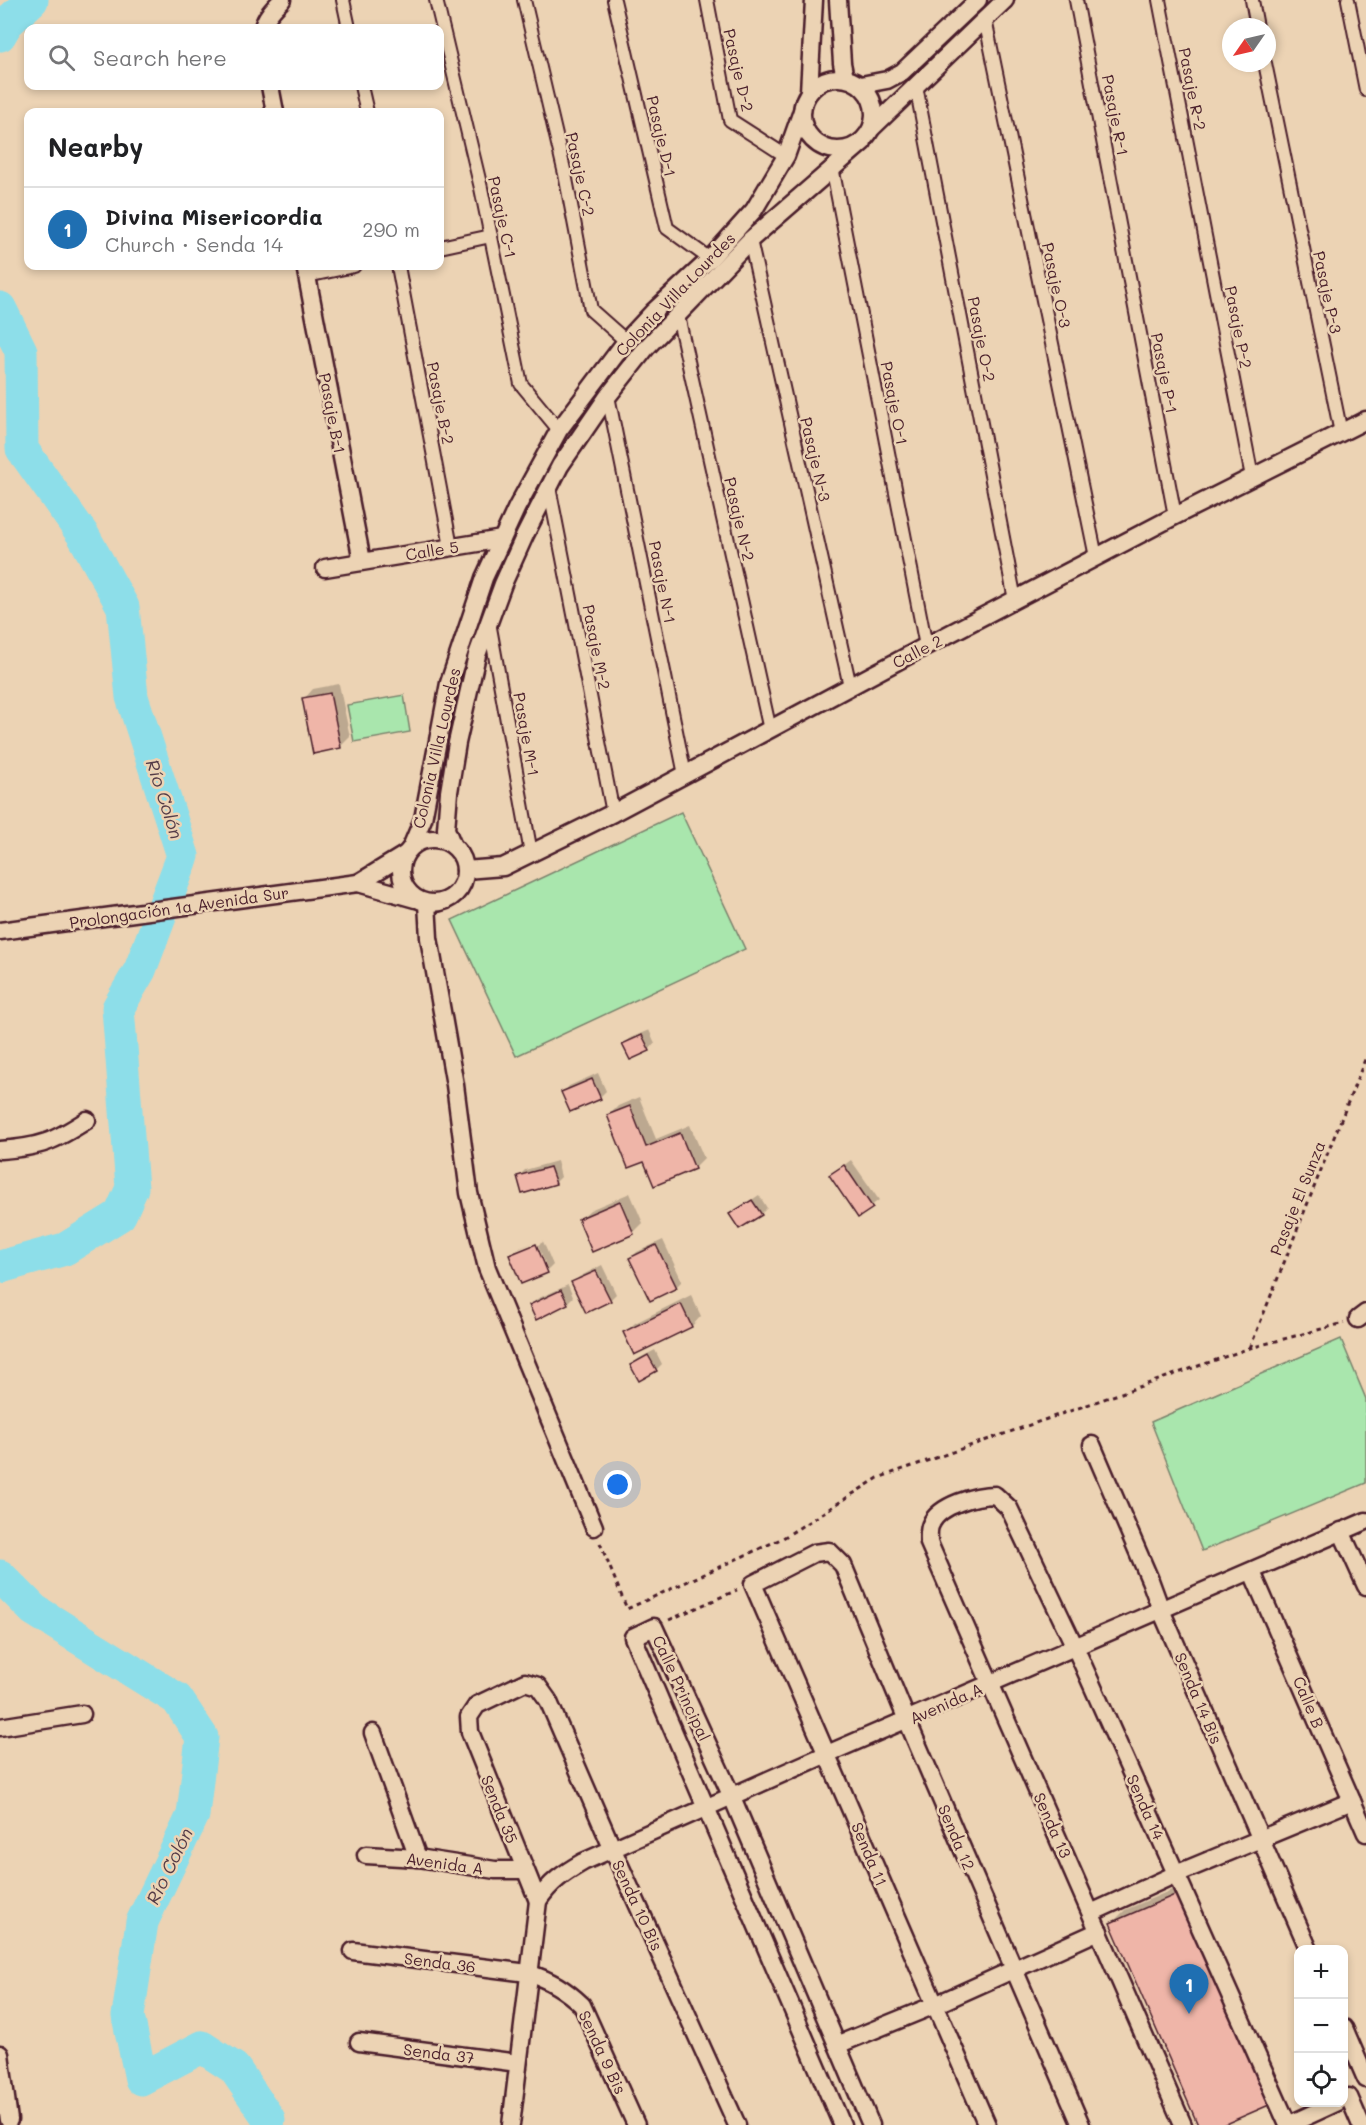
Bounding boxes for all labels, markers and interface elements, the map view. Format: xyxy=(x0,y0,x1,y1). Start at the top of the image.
north arrow xyxy=(1222,18,1276,72)
search box xyxy=(24,24,444,90)
street label: Pasaje D-2 xyxy=(719,26,759,114)
icon: search xyxy=(45,41,78,74)
text: Search here xyxy=(93,43,227,72)
street label: Pasaje R-2 xyxy=(1175,46,1211,132)
street label: Pasaje R-1 xyxy=(1098,73,1134,157)
street label: Pasaje D-1 xyxy=(642,93,682,179)
text: Nearby xyxy=(48,130,143,164)
street label: Pasaje C-2 xyxy=(562,130,600,218)
street label: Pasaje C-1 xyxy=(484,174,522,260)
text: Divina Misericordia xyxy=(105,202,323,231)
text: 1 xyxy=(63,216,72,242)
text: 290 m xyxy=(362,216,420,242)
street label: Colonia Villa Lourdes xyxy=(610,228,740,360)
text: Church · Senda 14 xyxy=(105,231,283,257)
street label: Pasaje O-3 xyxy=(1038,240,1076,330)
street label: Pasaje P-3 xyxy=(1309,249,1347,335)
street label: Pasaje P-2 xyxy=(1221,284,1257,370)
street label: Pasaje O-2 xyxy=(963,295,1001,383)
street label: Pasaje P-1 xyxy=(1147,331,1183,415)
street label: Pasaje B-2 xyxy=(423,360,459,446)
street label: Pasaje O-1 xyxy=(877,360,913,446)
street label: Pasaje B-1 xyxy=(315,371,351,455)
street label: Pasaje N-3 xyxy=(796,415,836,503)
street label: Pasaje N-2 xyxy=(720,475,760,563)
street label: Calle 5 xyxy=(404,535,460,565)
street label: Pasaje N-1 xyxy=(645,539,681,625)
street label: Pasaje M-2 xyxy=(578,603,616,691)
street label: Calle 2 xyxy=(888,630,946,672)
street label: Colonia Villa Lourdes xyxy=(407,666,465,830)
street label: Pasaje M-1 xyxy=(509,691,545,777)
water label: Río Colón xyxy=(141,756,189,842)
street label: Prolongación 1a Avenida Sur xyxy=(68,881,290,933)
street label: Pasaje El Sunza xyxy=(1264,1138,1330,1258)
your location xyxy=(603,1470,632,1499)
street label: Calle Principal xyxy=(648,1632,716,1744)
street label: Senda 14 Bis xyxy=(1170,1649,1228,1747)
street label: Calle B xyxy=(1289,1673,1329,1731)
street label: Avenida A xyxy=(906,1678,986,1728)
street label: Senda 14 xyxy=(1122,1771,1170,1844)
street label: Senda 35 xyxy=(477,1772,523,1846)
street label: Senda 13 xyxy=(1029,1789,1077,1861)
street label: Senda 12 xyxy=(934,1801,980,1873)
street label: Senda 11 xyxy=(847,1819,893,1889)
water label: Río Colón xyxy=(140,1824,198,1908)
street label: Avenida A xyxy=(405,1847,485,1879)
street label: Senda 10 Bis xyxy=(608,1856,668,1954)
map controls xyxy=(1294,1945,1348,2107)
button: + xyxy=(1294,1945,1348,1999)
street label: Senda 36 xyxy=(403,1947,477,1977)
pin: 1 xyxy=(1170,1964,1208,2014)
button: − xyxy=(1294,1999,1348,2053)
street label: Senda 9 Bis xyxy=(574,2007,632,2097)
street label: Senda 37 xyxy=(402,2038,476,2068)
button: locate xyxy=(1294,2053,1348,2107)

